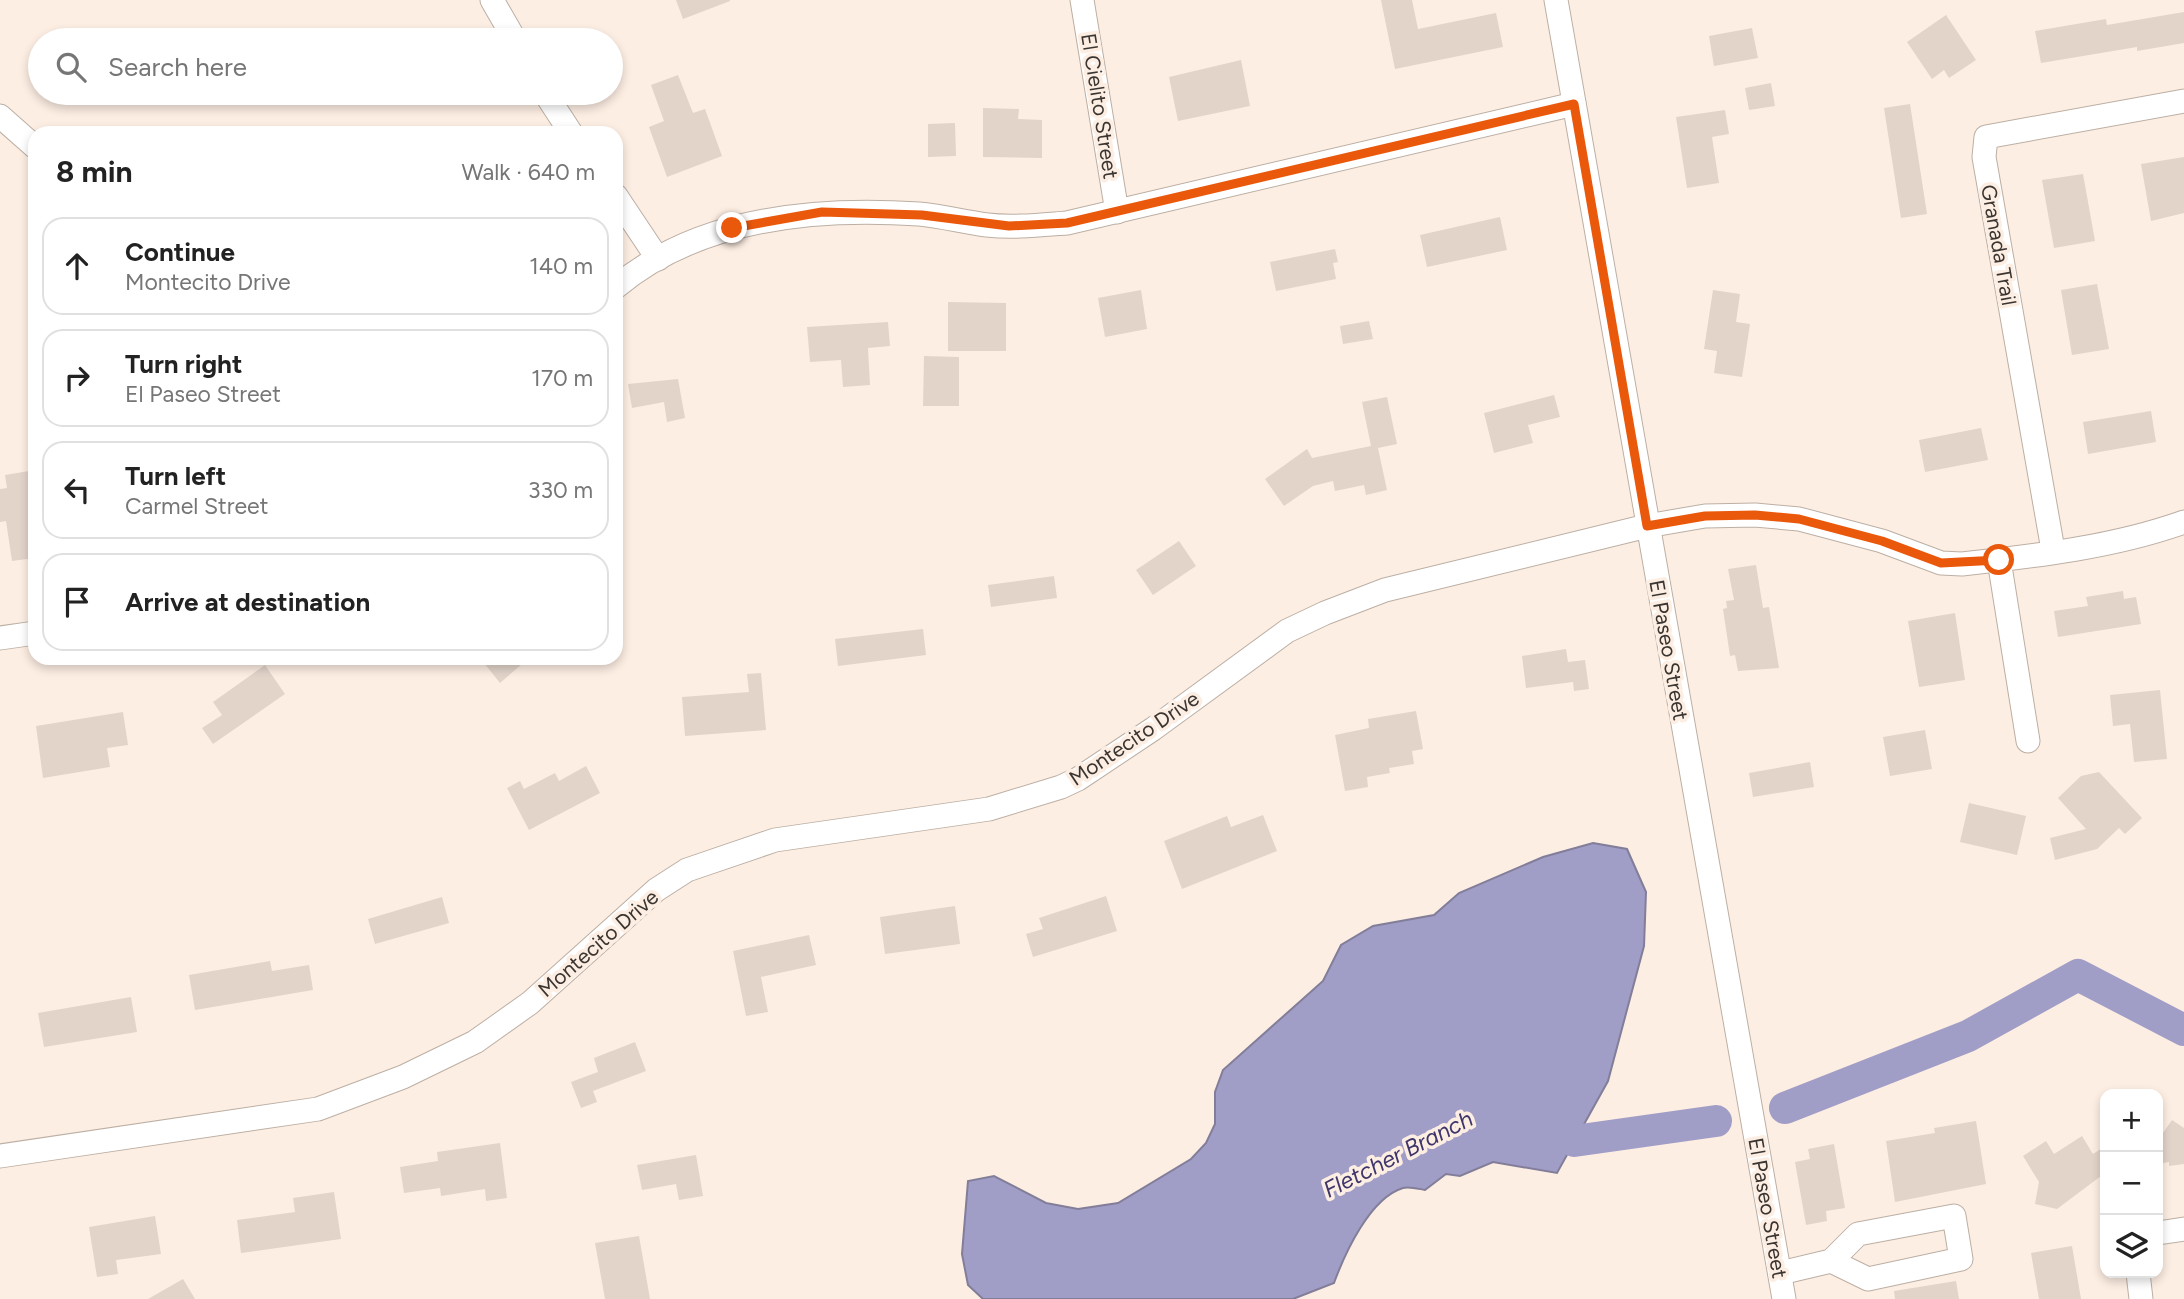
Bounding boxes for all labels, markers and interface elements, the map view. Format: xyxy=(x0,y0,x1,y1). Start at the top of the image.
search box xyxy=(28,28,623,105)
street label: El Cielito Street xyxy=(1076,31,1124,181)
icon: search xyxy=(52,48,90,86)
text: Search here xyxy=(108,51,247,83)
text: 8 min xyxy=(56,153,133,190)
text: Walk · 640 m xyxy=(461,158,595,186)
street label: Granada Trail xyxy=(1976,183,2022,307)
route end xyxy=(716,212,747,243)
text: Continue xyxy=(125,236,235,268)
icon: ahead xyxy=(58,247,96,285)
text: 140 m xyxy=(529,252,593,280)
text: Montecito Drive xyxy=(125,268,290,296)
text: Turn right xyxy=(125,348,242,380)
icon: right xyxy=(58,359,96,397)
text: 170 m xyxy=(531,364,593,392)
text: El Paseo Street xyxy=(125,380,281,408)
text: Turn left xyxy=(125,460,226,492)
icon: left xyxy=(58,471,96,509)
text: 330 m xyxy=(528,476,593,504)
text: Carmel Street xyxy=(125,492,268,520)
route start xyxy=(1983,544,2014,575)
street label: El Paseo Street xyxy=(1644,578,1694,722)
icon: arrive xyxy=(58,583,96,621)
text: Arrive at destination xyxy=(125,586,370,618)
street label: Montecito Drive xyxy=(1064,685,1204,791)
street label: Montecito Drive xyxy=(533,884,663,1002)
map controls xyxy=(2100,1089,2163,1278)
button: + xyxy=(2100,1089,2163,1152)
water label: Fletcher Branch xyxy=(1319,1104,1478,1204)
street label: El Paseo Street xyxy=(1743,1136,1793,1280)
button: − xyxy=(2100,1152,2163,1215)
button: layers xyxy=(2100,1215,2163,1278)

